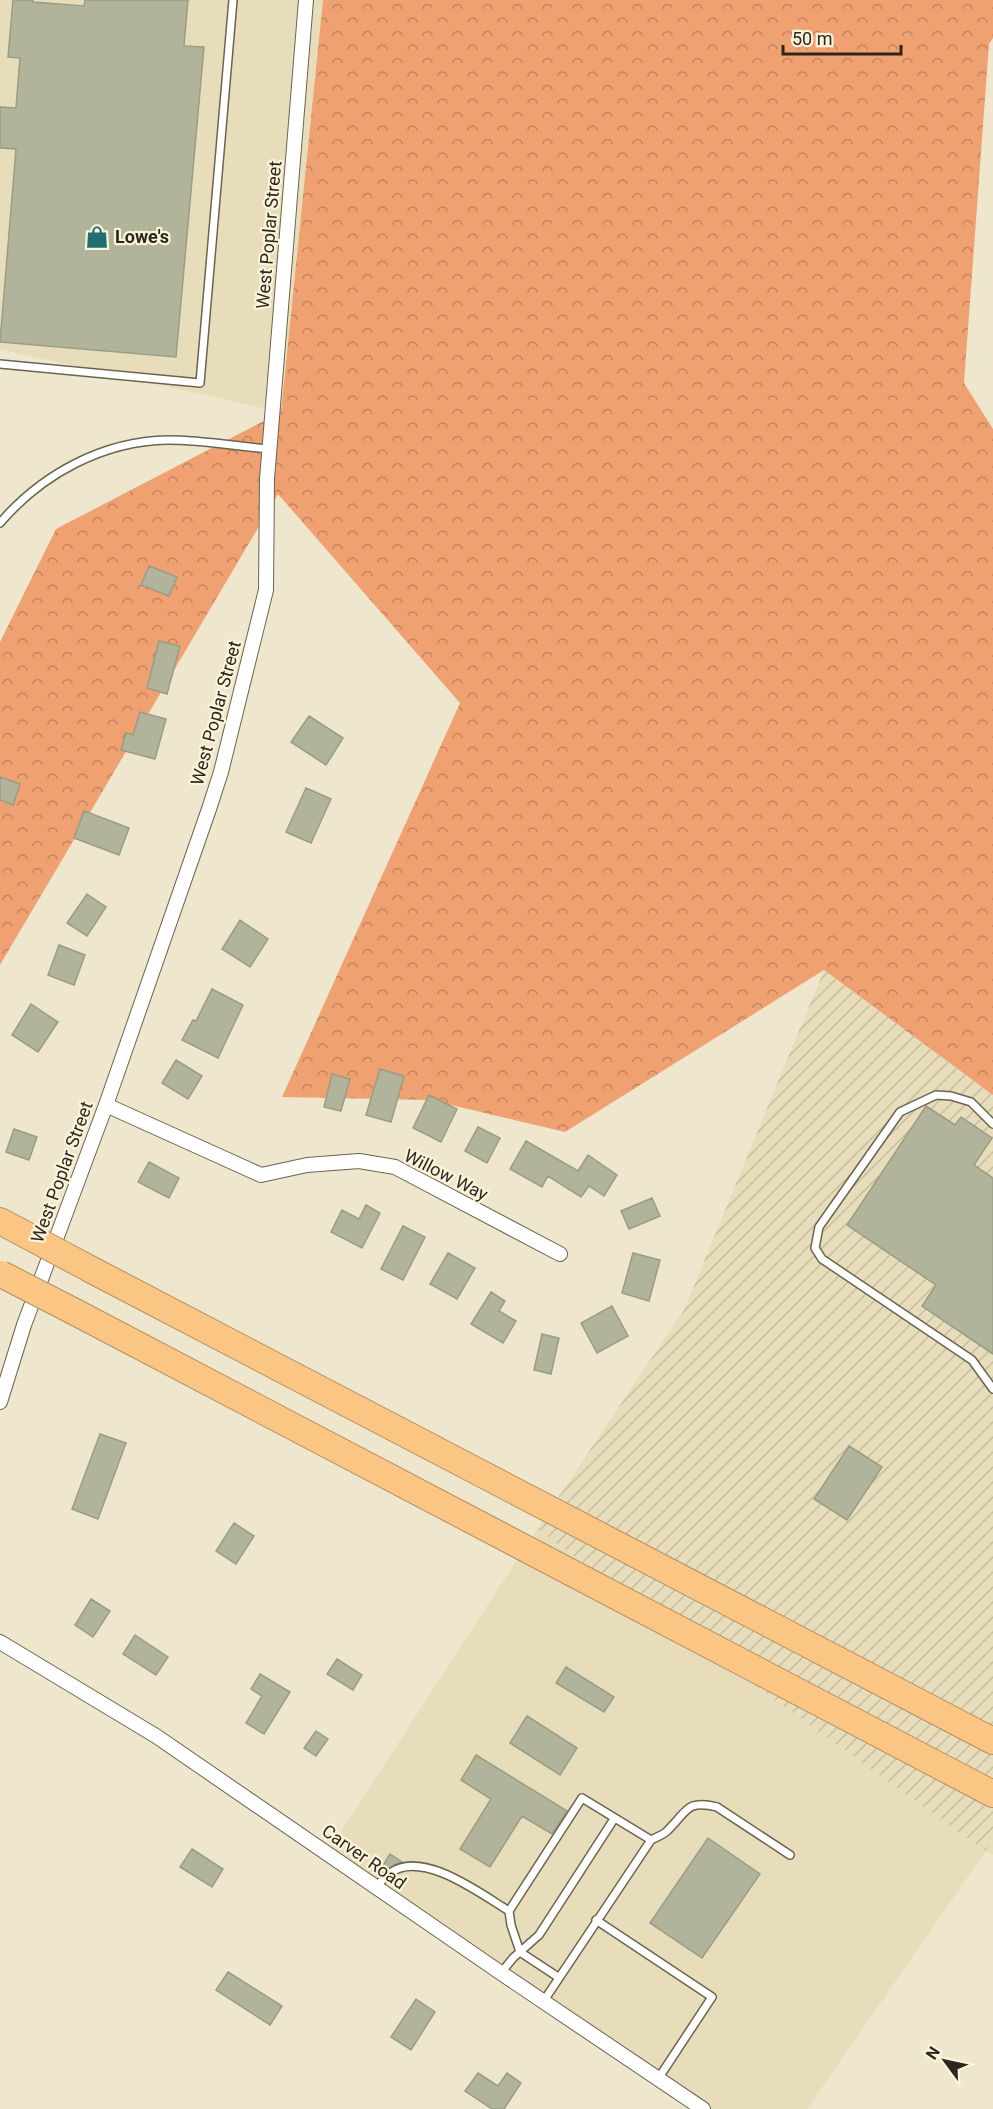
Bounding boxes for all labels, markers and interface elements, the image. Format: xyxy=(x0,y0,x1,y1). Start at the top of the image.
scale bar xyxy=(783,18,902,56)
text: 50 m xyxy=(792,28,832,49)
street label: West Poplar Street xyxy=(252,160,285,310)
shop icon: Lowe's xyxy=(84,224,110,250)
place label: Lowe's xyxy=(115,226,169,247)
street label: West Poplar Street xyxy=(186,638,245,787)
street label: West Poplar Street xyxy=(26,1098,97,1245)
street label: Willow Way xyxy=(401,1144,492,1205)
street label: Carver Road xyxy=(318,1820,410,1893)
north arrow xyxy=(915,2031,975,2091)
text: N xyxy=(922,2043,944,2063)

